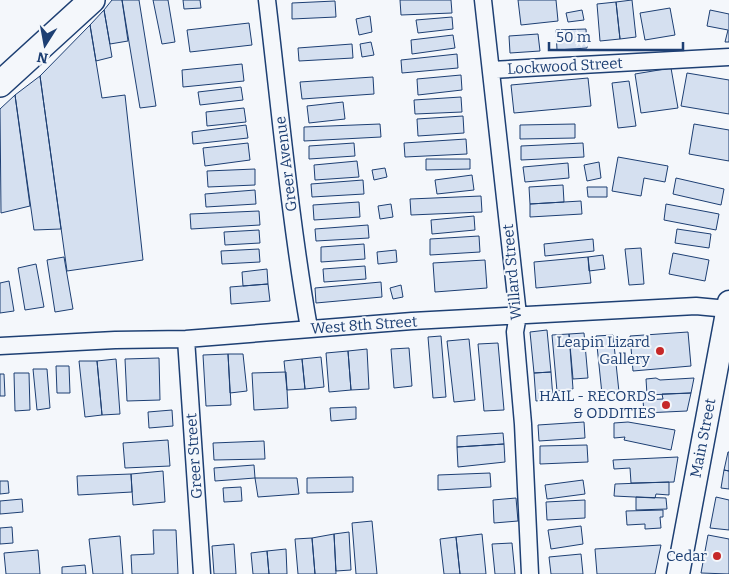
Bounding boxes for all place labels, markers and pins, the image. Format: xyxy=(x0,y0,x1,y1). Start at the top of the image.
place label: Leapin Lizard Gallery xyxy=(556,333,650,368)
marker: Leapin Lizard Gallery xyxy=(654,345,666,357)
place label: HAIL - RECORDS & ODDITIES xyxy=(539,387,656,422)
marker: HAIL - RECORDS & ODDITIES xyxy=(660,399,672,411)
place label: Cedar xyxy=(666,547,707,565)
marker: Cedar xyxy=(711,550,723,562)

